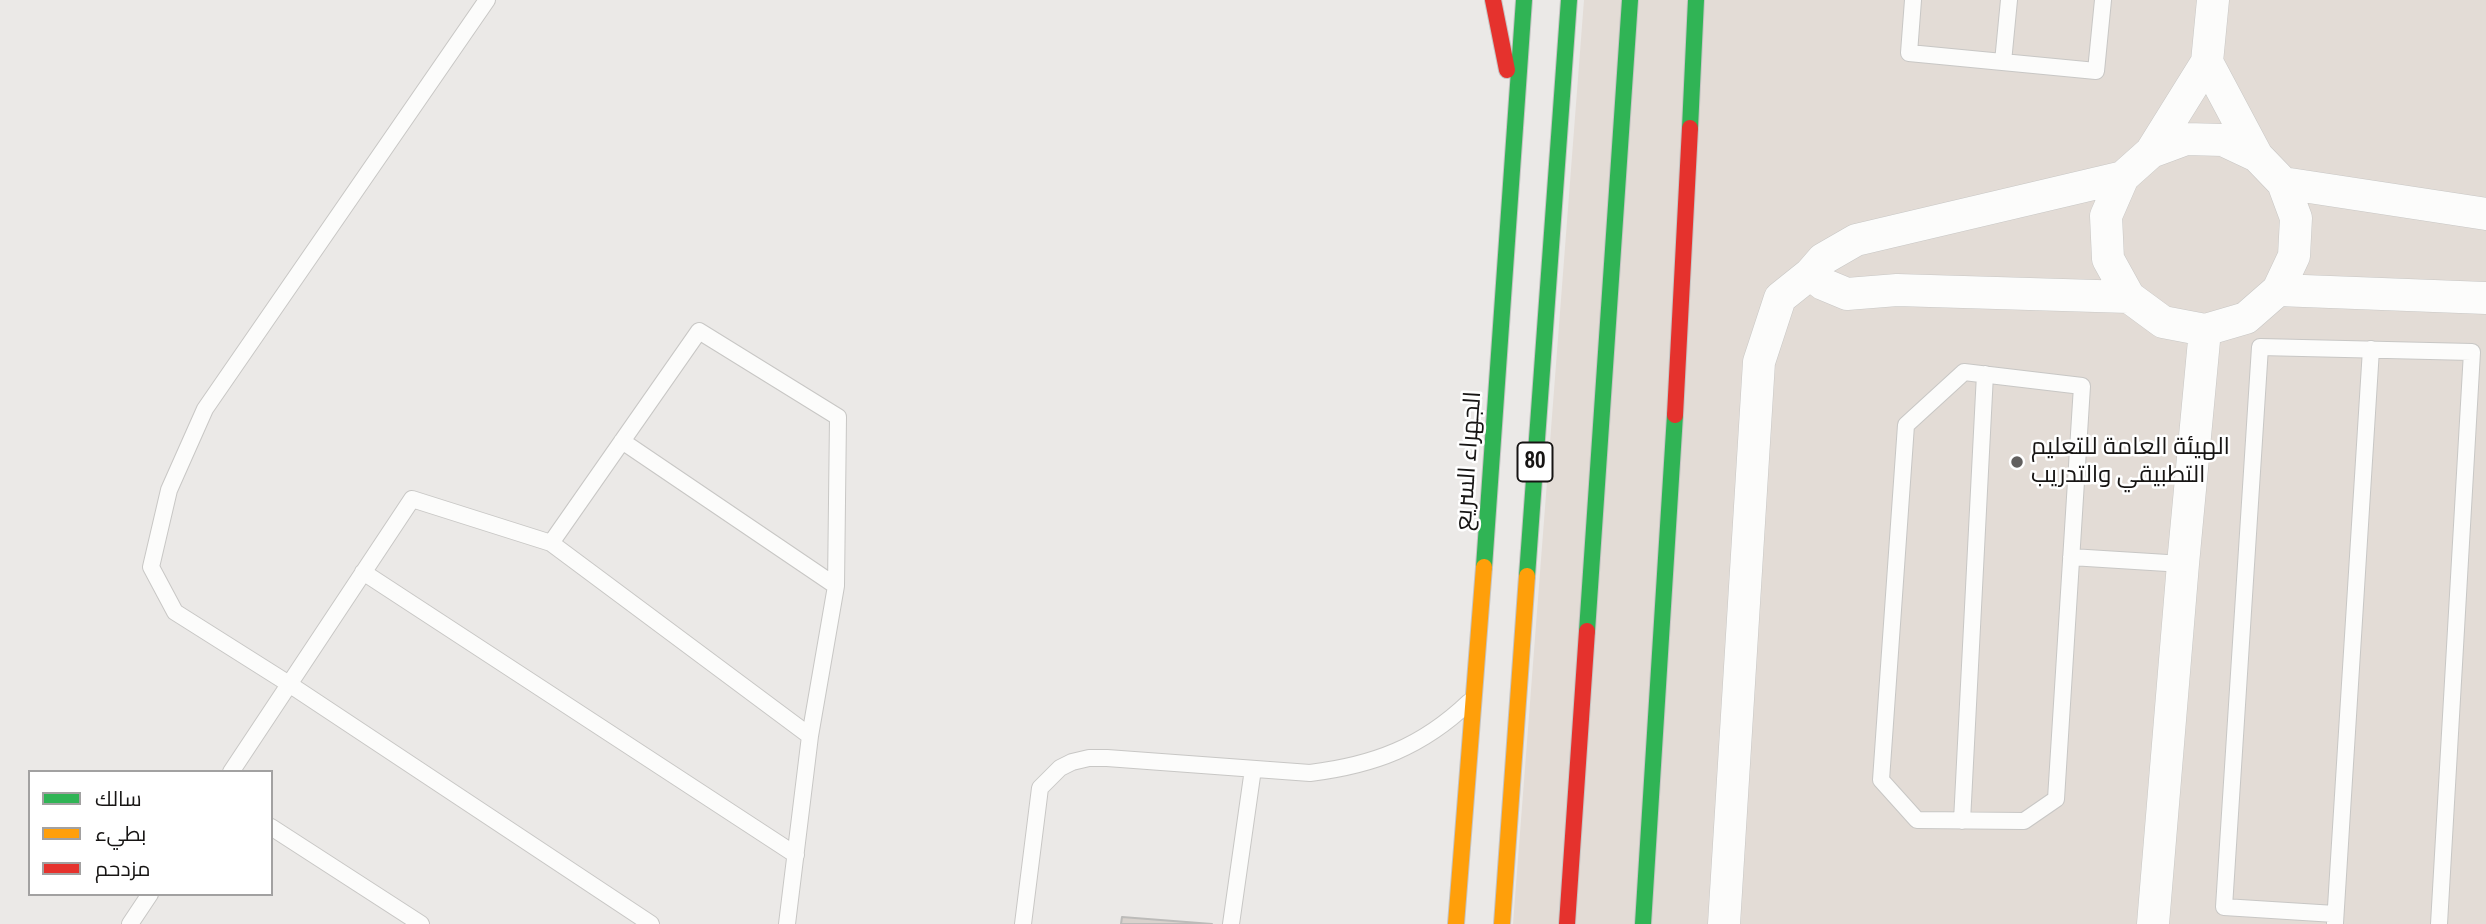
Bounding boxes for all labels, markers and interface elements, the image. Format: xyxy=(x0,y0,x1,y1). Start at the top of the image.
street label: الجهراء السريع xyxy=(1450,390,1488,532)
place label: الهيئة العامة للتعليم التطبيقي والتدريب xyxy=(2031,434,2230,490)
road number: 80 xyxy=(1518,442,1552,482)
marker: الهيئة العامة للتعليم التطبيقي والتدريب xyxy=(2009,454,2025,470)
legend xyxy=(28,770,273,896)
text: سالك xyxy=(95,784,142,813)
text: بطيء xyxy=(95,819,146,848)
text: مزدحم xyxy=(95,854,150,883)

